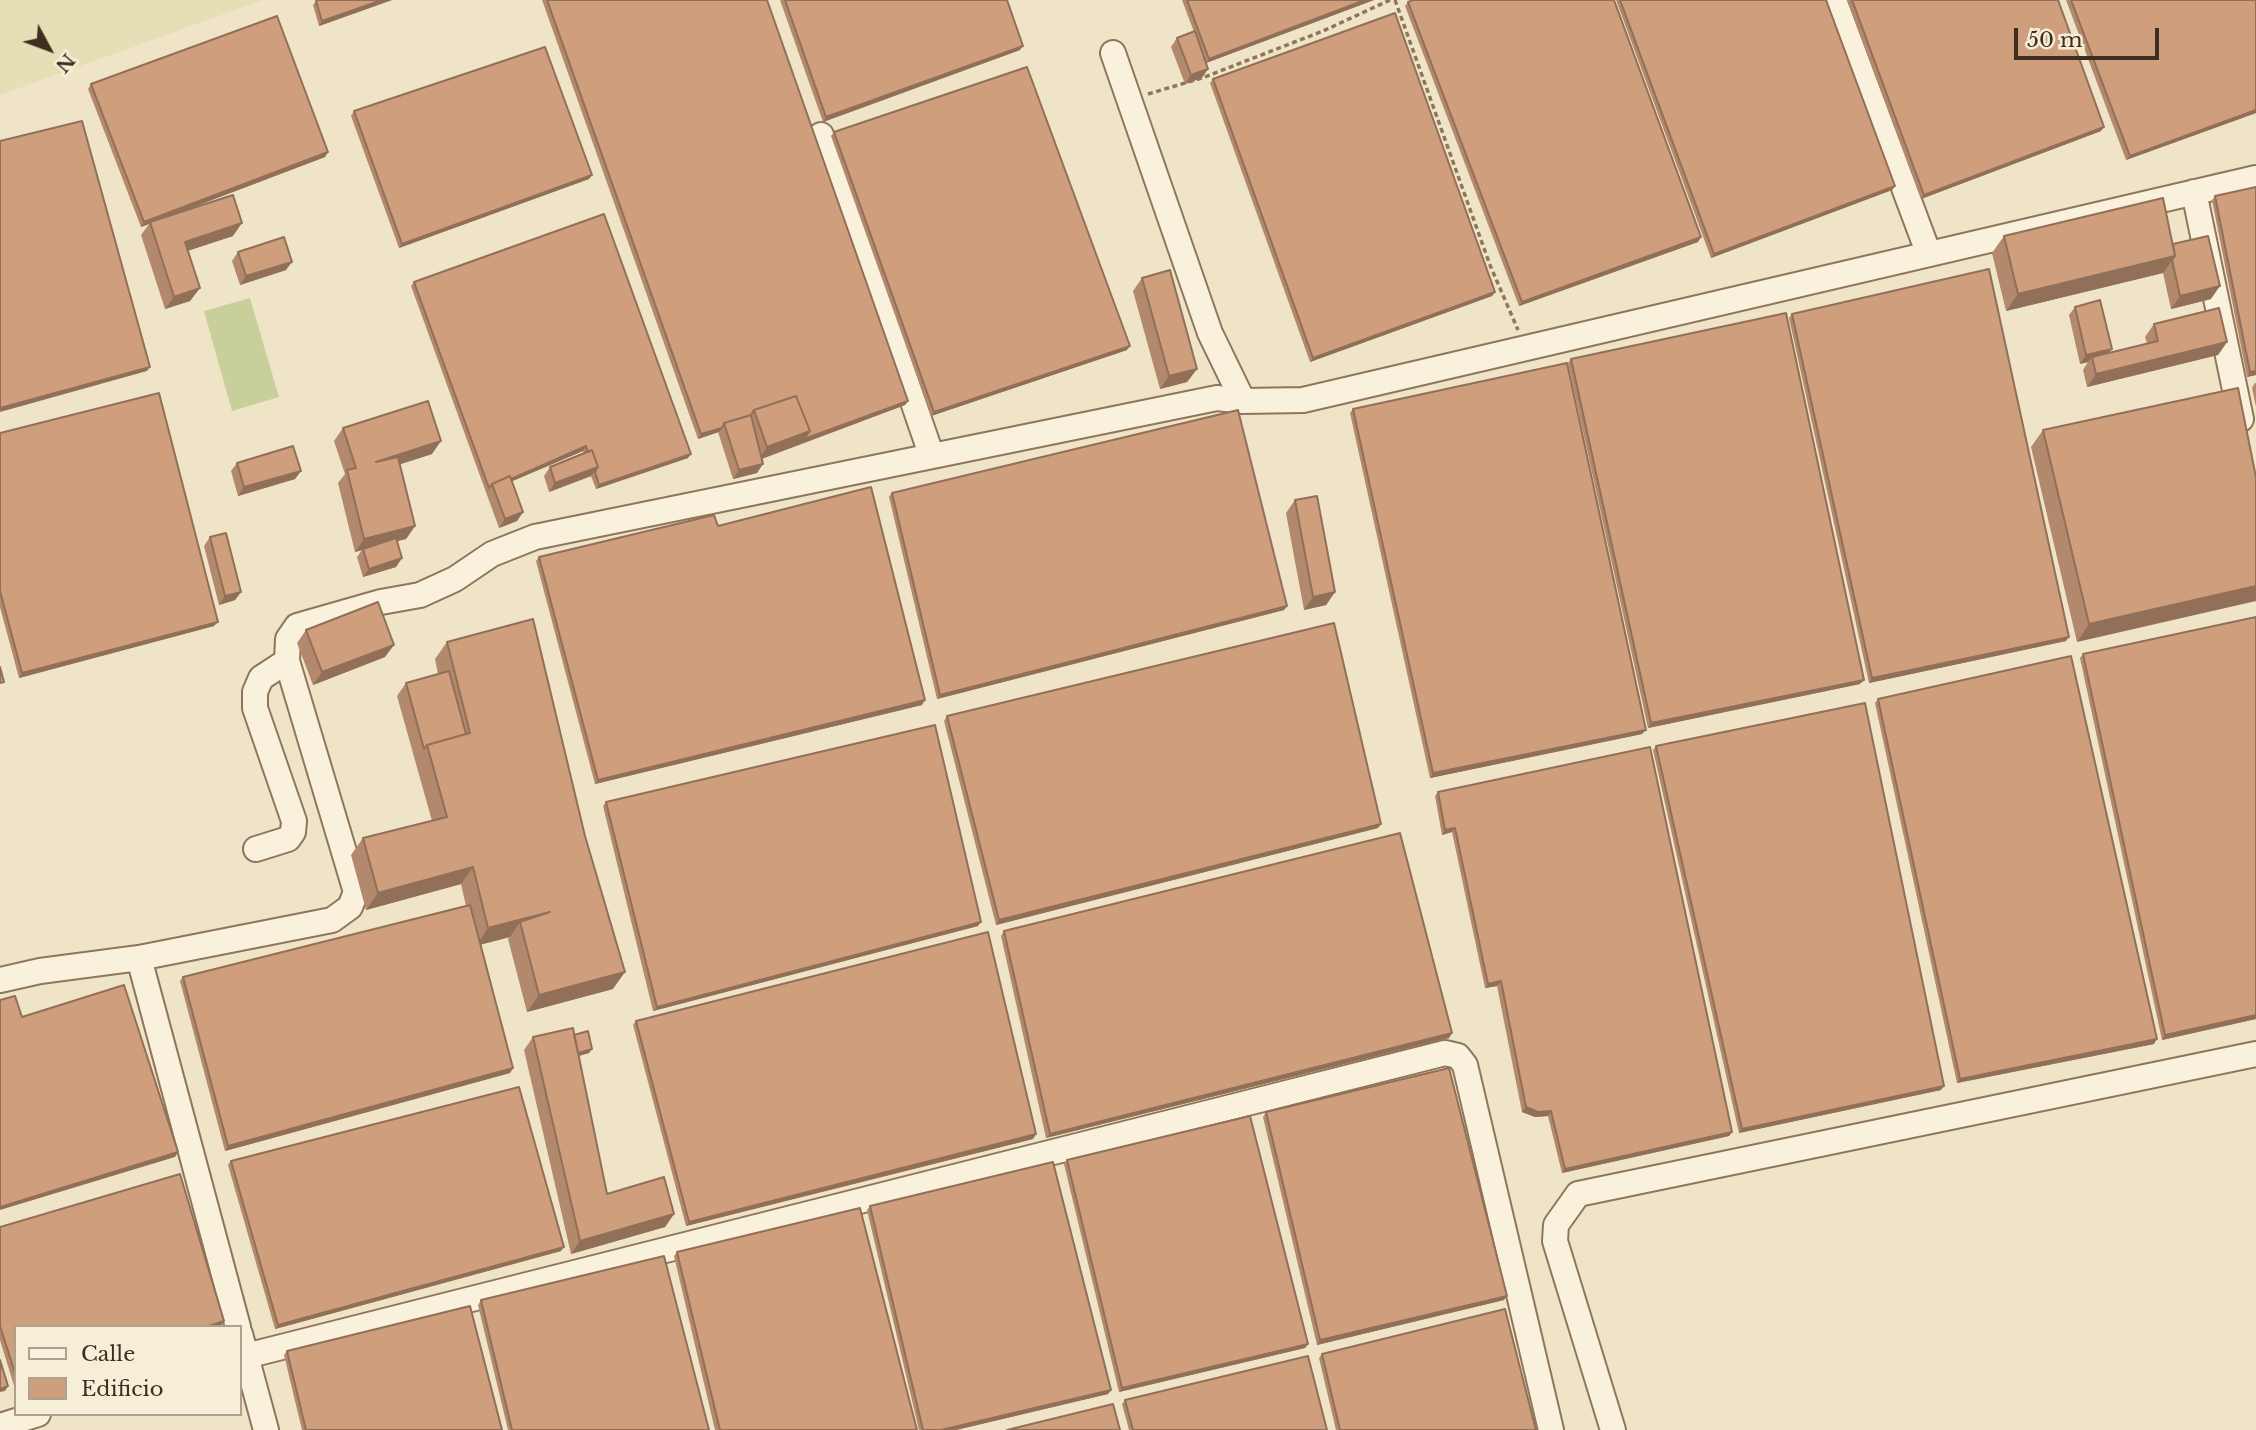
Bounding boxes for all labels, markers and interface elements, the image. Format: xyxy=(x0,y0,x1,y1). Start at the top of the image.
north arrow xyxy=(14,14,84,84)
scale bar xyxy=(2018,14,2163,58)
text: 50 m xyxy=(2027,27,2082,53)
text: N xyxy=(51,49,80,77)
legend xyxy=(14,1325,242,1416)
text: Calle xyxy=(81,1341,135,1367)
text: Edificio xyxy=(81,1376,163,1402)

